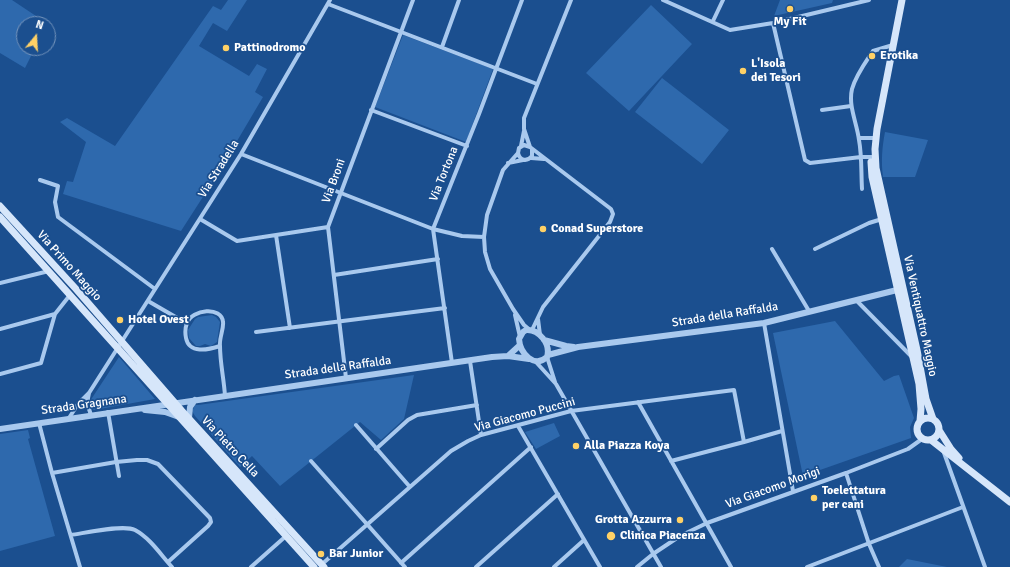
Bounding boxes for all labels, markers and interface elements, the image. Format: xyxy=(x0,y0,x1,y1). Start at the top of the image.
marker: My Fit xyxy=(785,4,795,14)
place label: My Fit xyxy=(773,15,807,29)
north arrow xyxy=(16,16,56,56)
text: N xyxy=(34,18,45,32)
place label: Pattinodromo xyxy=(234,41,306,55)
marker: Pattinodromo xyxy=(221,43,231,53)
place label: Erotika xyxy=(880,49,918,63)
marker: Erotika xyxy=(867,51,877,61)
place label: L'Isola dei Tesori xyxy=(751,57,801,85)
marker: L'Isola dei Tesori xyxy=(738,66,748,76)
street label: Via Stradella xyxy=(196,137,242,201)
street label: Via Tortona xyxy=(427,145,461,203)
street label: Via Broni xyxy=(319,157,349,205)
place label: Conad Superstore xyxy=(551,222,643,236)
marker: Conad Superstore xyxy=(538,224,548,234)
street label: Via Primo Maggio xyxy=(34,228,104,304)
street label: Via Ventiquattro Maggio xyxy=(900,254,940,378)
street label: Strada della Raffalda xyxy=(671,300,779,330)
place label: Hotel Ovest xyxy=(128,313,189,327)
marker: Hotel Ovest xyxy=(115,315,125,325)
street label: Strada della Raffalda xyxy=(284,353,392,383)
street label: Strada Gragnana xyxy=(40,392,128,418)
street label: Via Giacomo Puccini xyxy=(473,395,577,435)
street label: Via Pietro Cella xyxy=(198,413,262,481)
place label: Alla Piazza Koya xyxy=(584,439,670,453)
marker: Alla Piazza Koya xyxy=(571,441,581,451)
street label: Via Giacomo Morigi xyxy=(724,464,822,512)
place label: Toelettatura per cani xyxy=(822,484,886,512)
marker: Toelettatura per cani xyxy=(809,493,819,503)
place label: Grotta Azzurra xyxy=(595,513,672,527)
marker: Grotta Azzurra xyxy=(675,515,685,525)
place label: Clinica Piacenza xyxy=(620,529,706,543)
marker: Clinica Piacenza xyxy=(605,530,617,542)
place label: Bar Junior xyxy=(329,547,383,561)
marker: Bar Junior xyxy=(316,549,326,559)

